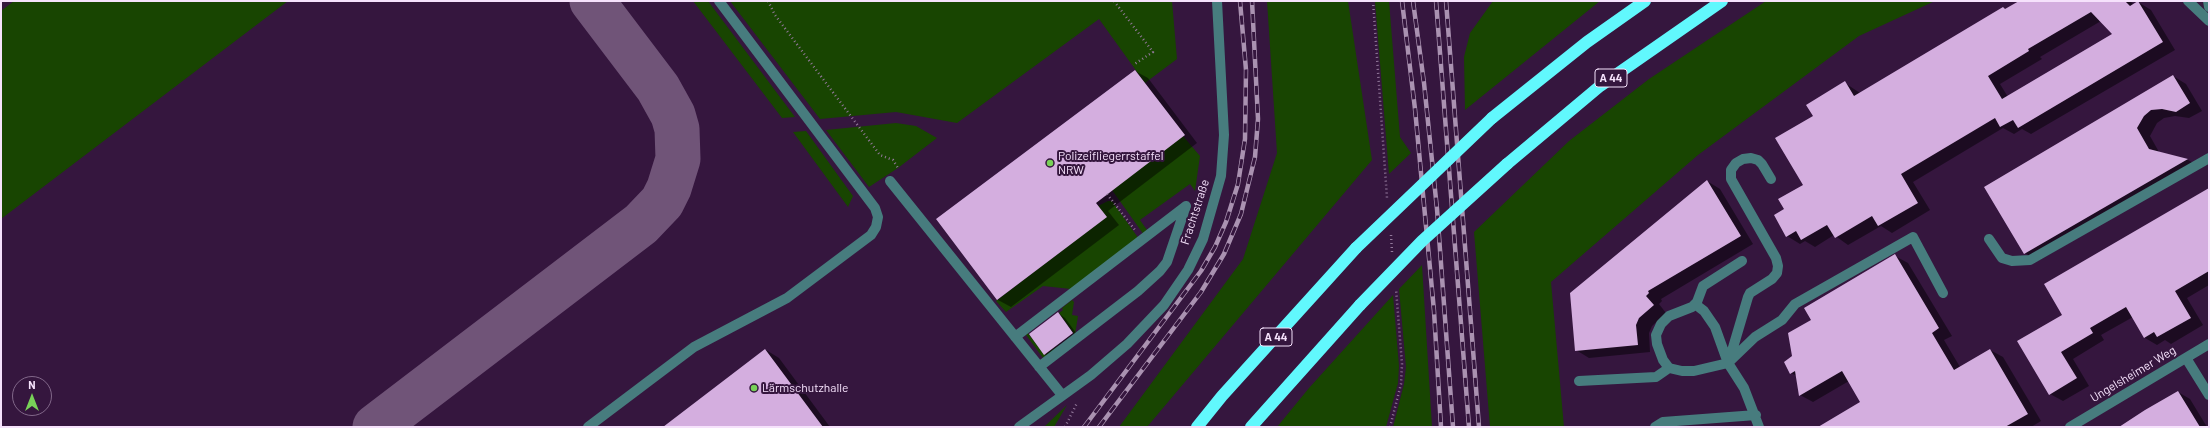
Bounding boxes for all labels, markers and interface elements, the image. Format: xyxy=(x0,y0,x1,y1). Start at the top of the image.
road number: A 44 xyxy=(1595,69,1627,87)
place label: Polizeifliegerrstaffel NRW xyxy=(1058,149,1163,177)
marker: Polizeifliegerrstaffel NRW xyxy=(1045,158,1055,168)
street label: Frachtstraße xyxy=(1178,177,1212,247)
road number: A 44 xyxy=(1260,328,1292,346)
street label: Ungelsheimer Weg xyxy=(2088,343,2178,405)
north arrow xyxy=(12,376,52,416)
text: N xyxy=(28,378,36,391)
place label: Lärmschutzhalle xyxy=(762,381,848,395)
marker: Lärmschutzhalle xyxy=(749,383,759,393)

